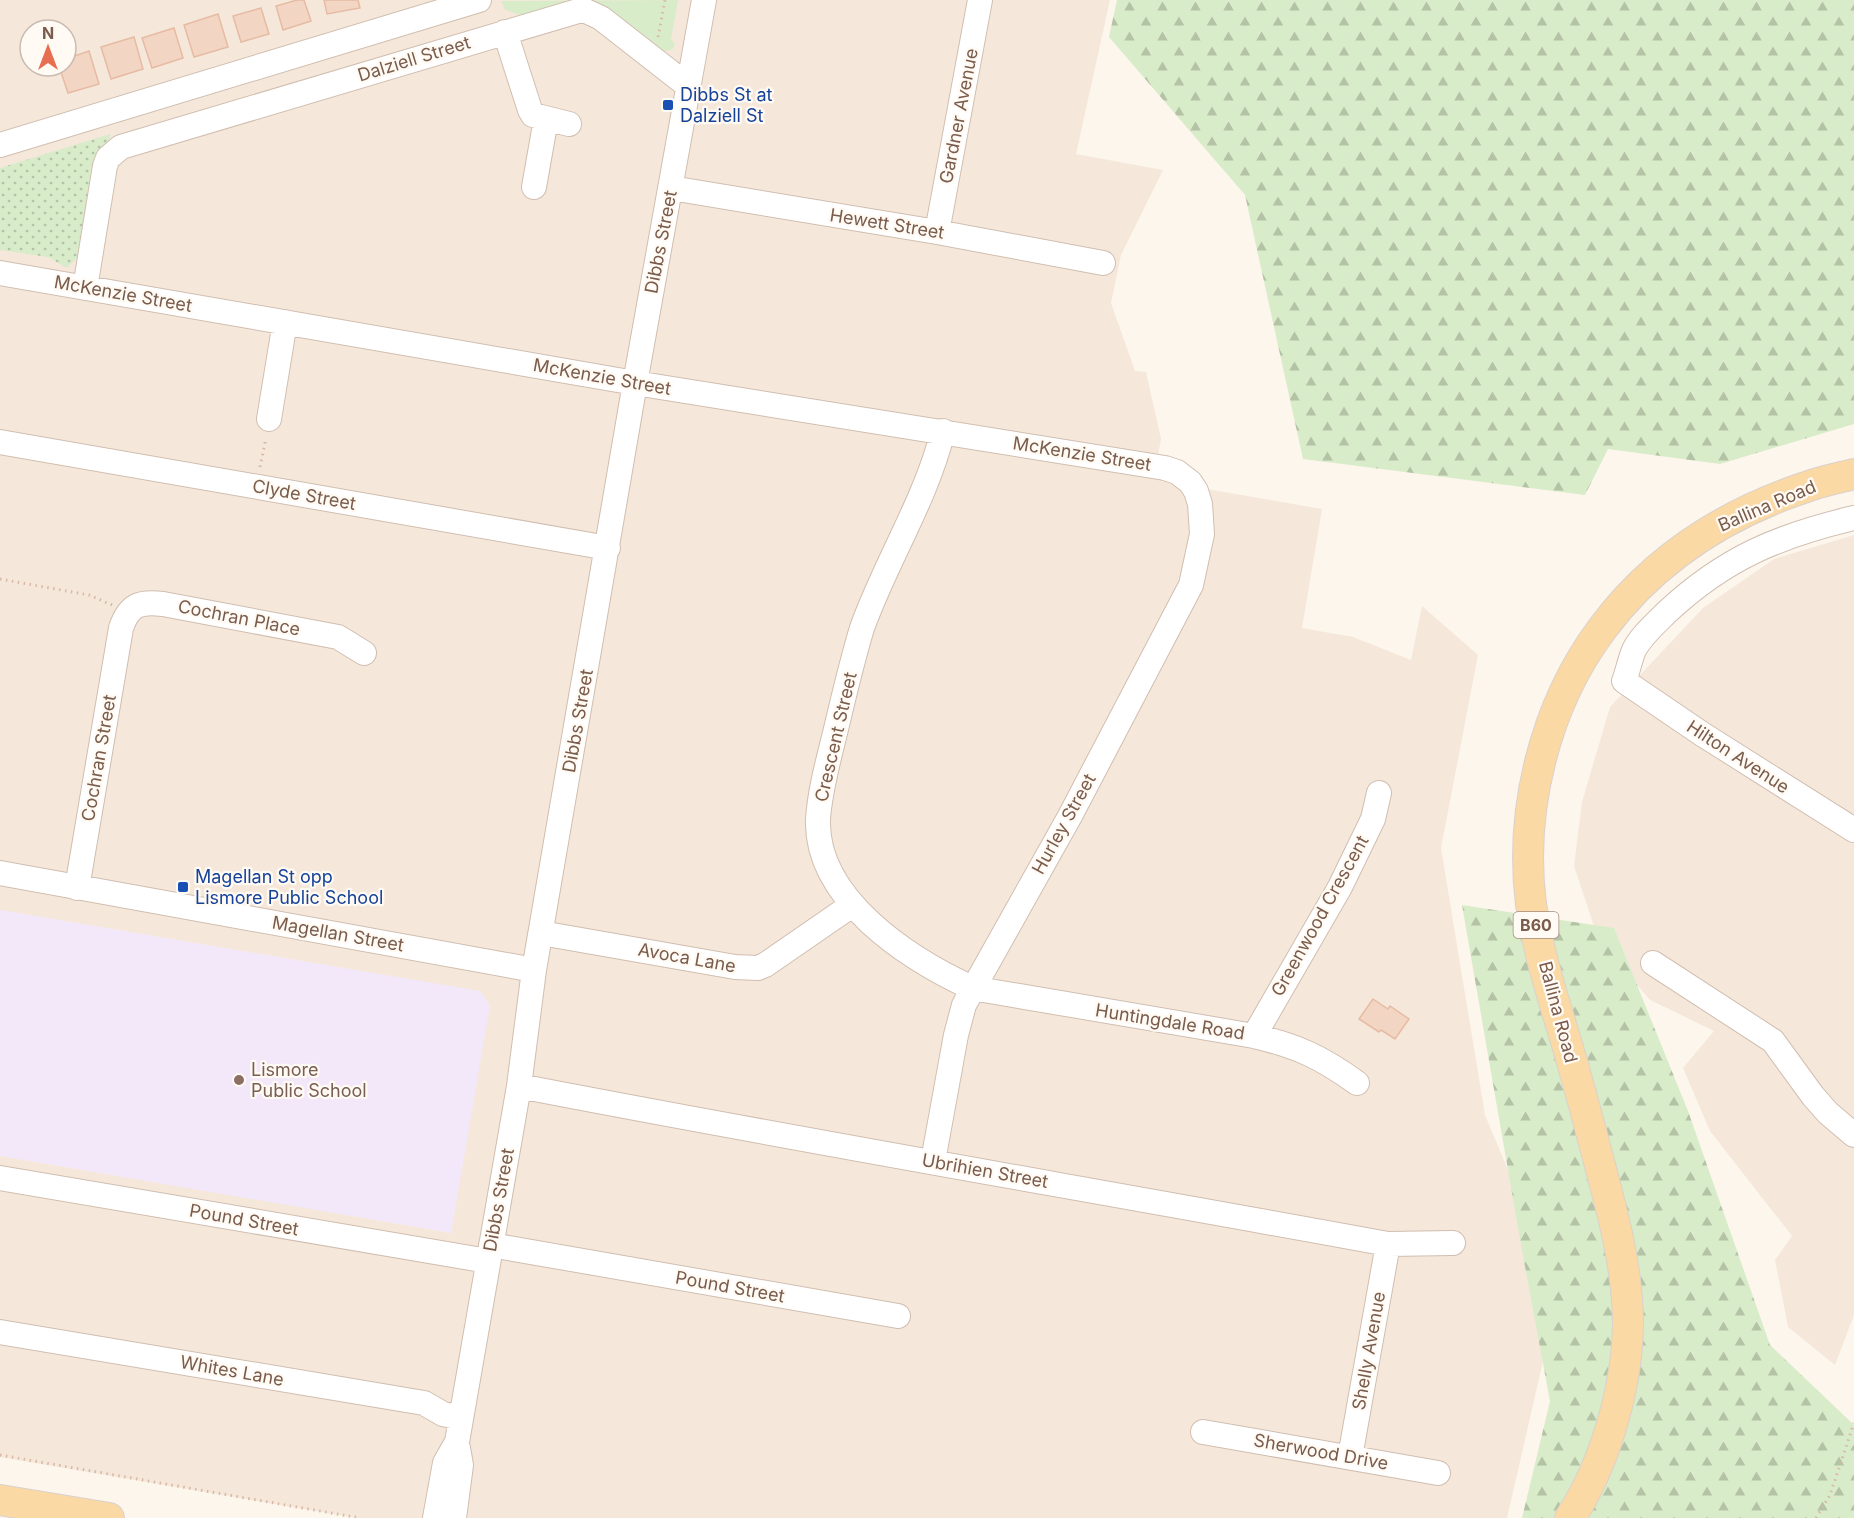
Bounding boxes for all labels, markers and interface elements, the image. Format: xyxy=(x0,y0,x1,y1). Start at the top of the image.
north arrow xyxy=(18,18,78,78)
text: N xyxy=(42,23,54,43)
street label: Dalziell Street xyxy=(355,31,473,86)
street label: Gardner Avenue xyxy=(935,47,982,185)
place label: Dibbs St at Dalziell St xyxy=(680,84,773,126)
marker: Dibbs St at Dalziell St xyxy=(661,98,675,112)
street label: Dibbs Street xyxy=(640,188,681,295)
street label: Hewett Street xyxy=(828,204,946,243)
street label: McKenzie Street xyxy=(52,271,194,316)
street label: McKenzie Street xyxy=(531,354,673,399)
street label: McKenzie Street xyxy=(1011,432,1153,475)
street label: Clyde Street xyxy=(251,475,358,514)
street label: Ballina Road xyxy=(1715,476,1819,536)
street label: Cochran Place xyxy=(176,595,302,640)
street label: Dibbs Street xyxy=(558,667,597,774)
street label: Crescent Street xyxy=(810,670,861,804)
street label: Cochran Street xyxy=(77,693,120,823)
street label: Hilton Avenue xyxy=(1683,716,1793,797)
street label: Hurley Street xyxy=(1027,770,1100,878)
street label: Greenwood Crescent xyxy=(1267,832,1373,1000)
place label: Magellan St opp Lismore Public School xyxy=(195,866,383,908)
marker: Magellan St opp Lismore Public School xyxy=(176,880,190,894)
street label: Magellan Street xyxy=(271,912,406,955)
road number: B60 xyxy=(1514,912,1558,938)
street label: Avoca Lane xyxy=(637,939,738,976)
street label: Ballina Road xyxy=(1535,959,1582,1065)
street label: Huntingdale Road xyxy=(1094,999,1246,1044)
place label: Lismore Public School xyxy=(251,1059,367,1101)
marker: Lismore Public School xyxy=(232,1073,246,1087)
street label: Dibbs Street xyxy=(479,1146,518,1253)
street label: Ubrihien Street xyxy=(920,1149,1050,1192)
street label: Pound Street xyxy=(188,1200,300,1239)
street label: Pound Street xyxy=(674,1267,786,1306)
street label: Shelly Avenue xyxy=(1348,1290,1389,1412)
street label: Whites Lane xyxy=(179,1351,286,1390)
street label: Sherwood Drive xyxy=(1252,1429,1390,1474)

